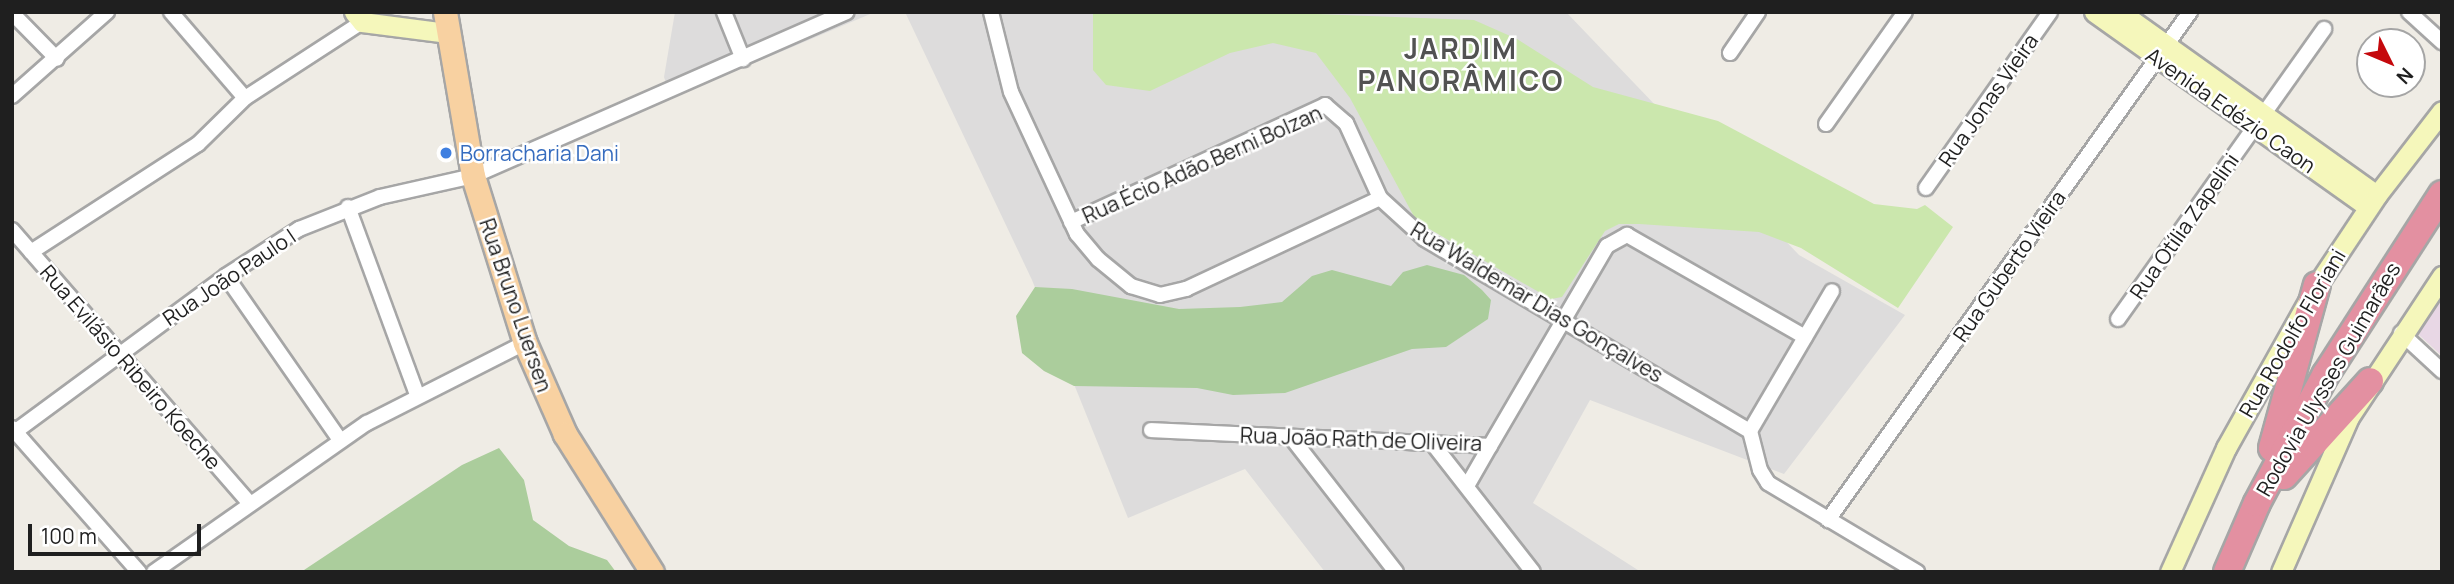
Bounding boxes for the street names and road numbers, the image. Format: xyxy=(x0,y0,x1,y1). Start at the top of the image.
street label: Rua Jonas Vieira xyxy=(1933,29,2043,171)
street label: Avenida Edézio Caon xyxy=(2141,42,2321,178)
street label: Rua Écio Adão Berni Bolzan xyxy=(1078,100,1326,228)
street label: Rua Otília Zapelini xyxy=(2124,148,2244,304)
street label: Rua Guberto Vieira xyxy=(1947,186,2071,346)
street label: Rua Bruno Luersen xyxy=(475,215,557,395)
street label: Rua Waldemar Dias Gonçalves xyxy=(1406,217,1668,387)
street label: Rua João Paulo I xyxy=(158,223,300,331)
street label: Rua Rodolfo Floriani xyxy=(2234,244,2350,422)
street label: Rodovia Ulysses Guimarães xyxy=(2251,258,2405,500)
street label: Rua Evilásio Ribeiro Koeche xyxy=(35,260,227,474)
street label: Rua João Rath de Oliveira xyxy=(1240,422,1482,456)

